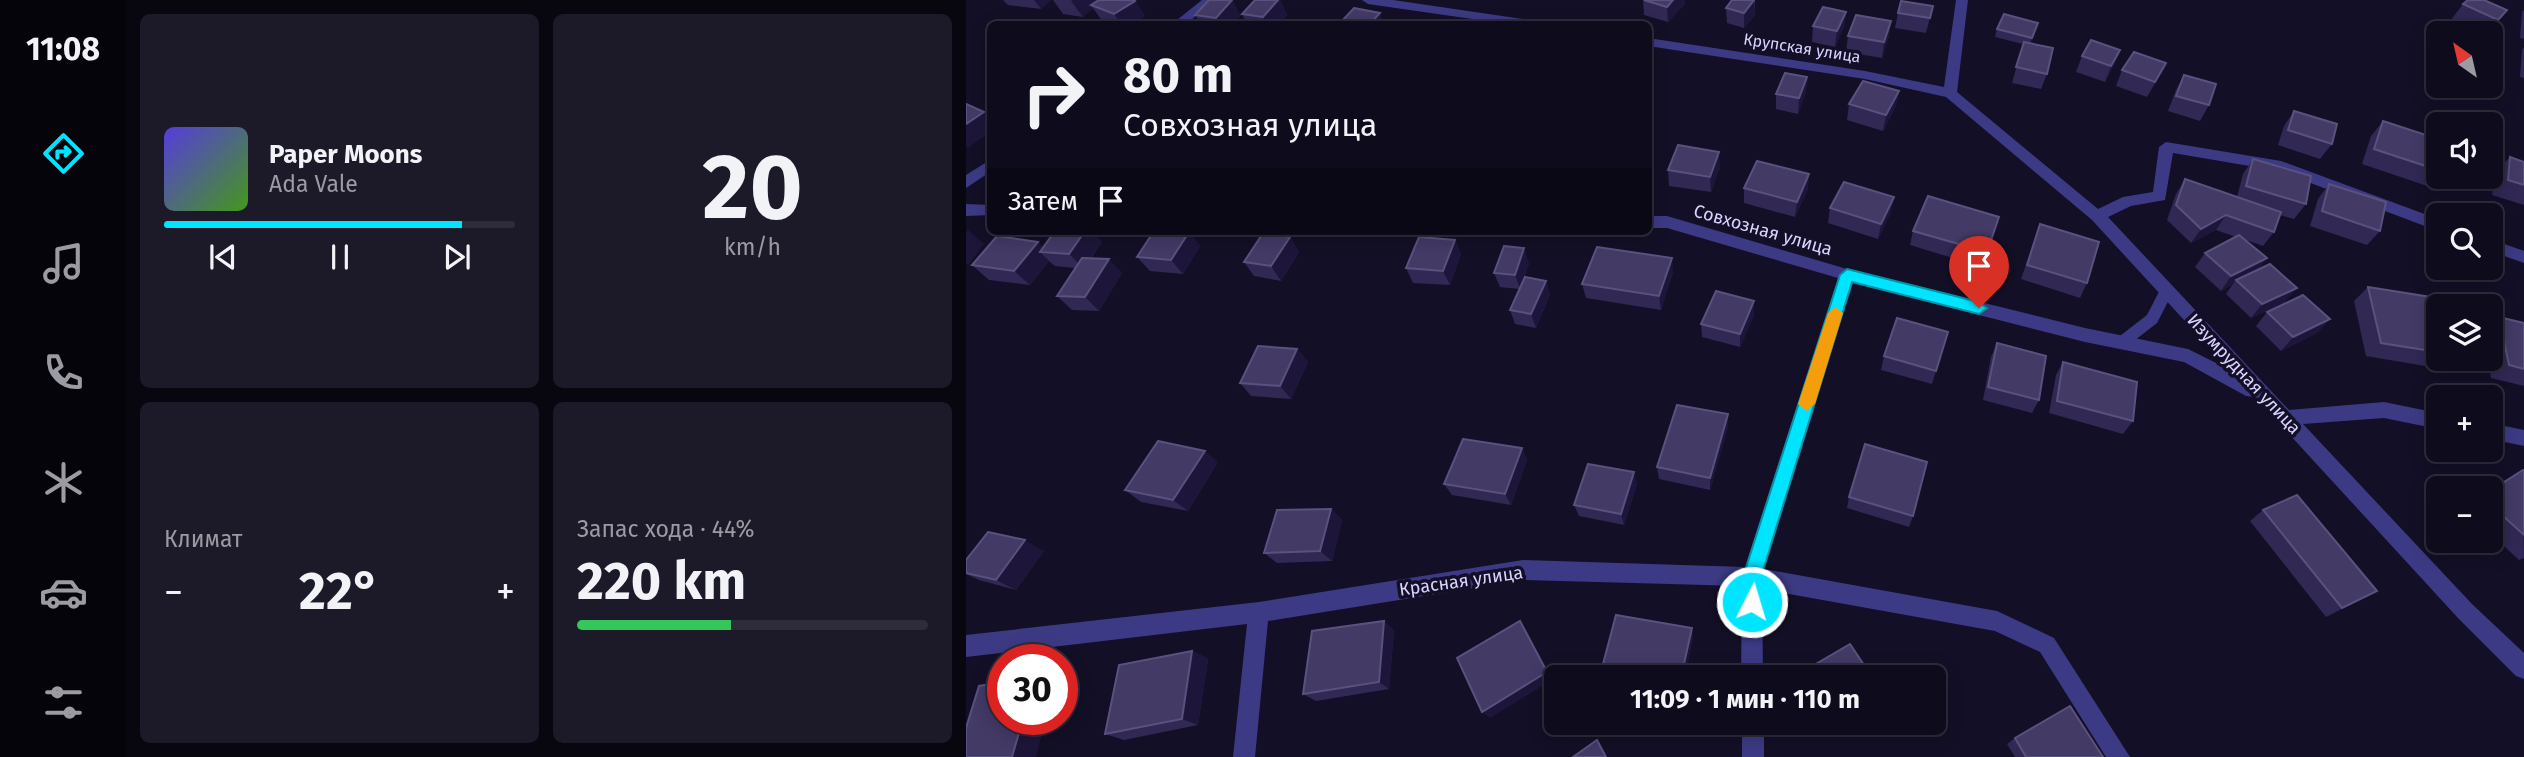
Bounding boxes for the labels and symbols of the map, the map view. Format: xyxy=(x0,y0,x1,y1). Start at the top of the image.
north arrow xyxy=(2426,21,2502,98)
street label: Крупская улица xyxy=(1742,29,1862,67)
street label: Совхозная улица xyxy=(1691,200,1835,260)
pin xyxy=(1949,236,2009,308)
street label: Изумрудная улица xyxy=(2183,309,2305,439)
street label: Красная улица xyxy=(1398,561,1524,601)
position arrow xyxy=(1715,565,1789,639)
speed limit sign: 30 xyxy=(987,644,1078,735)

